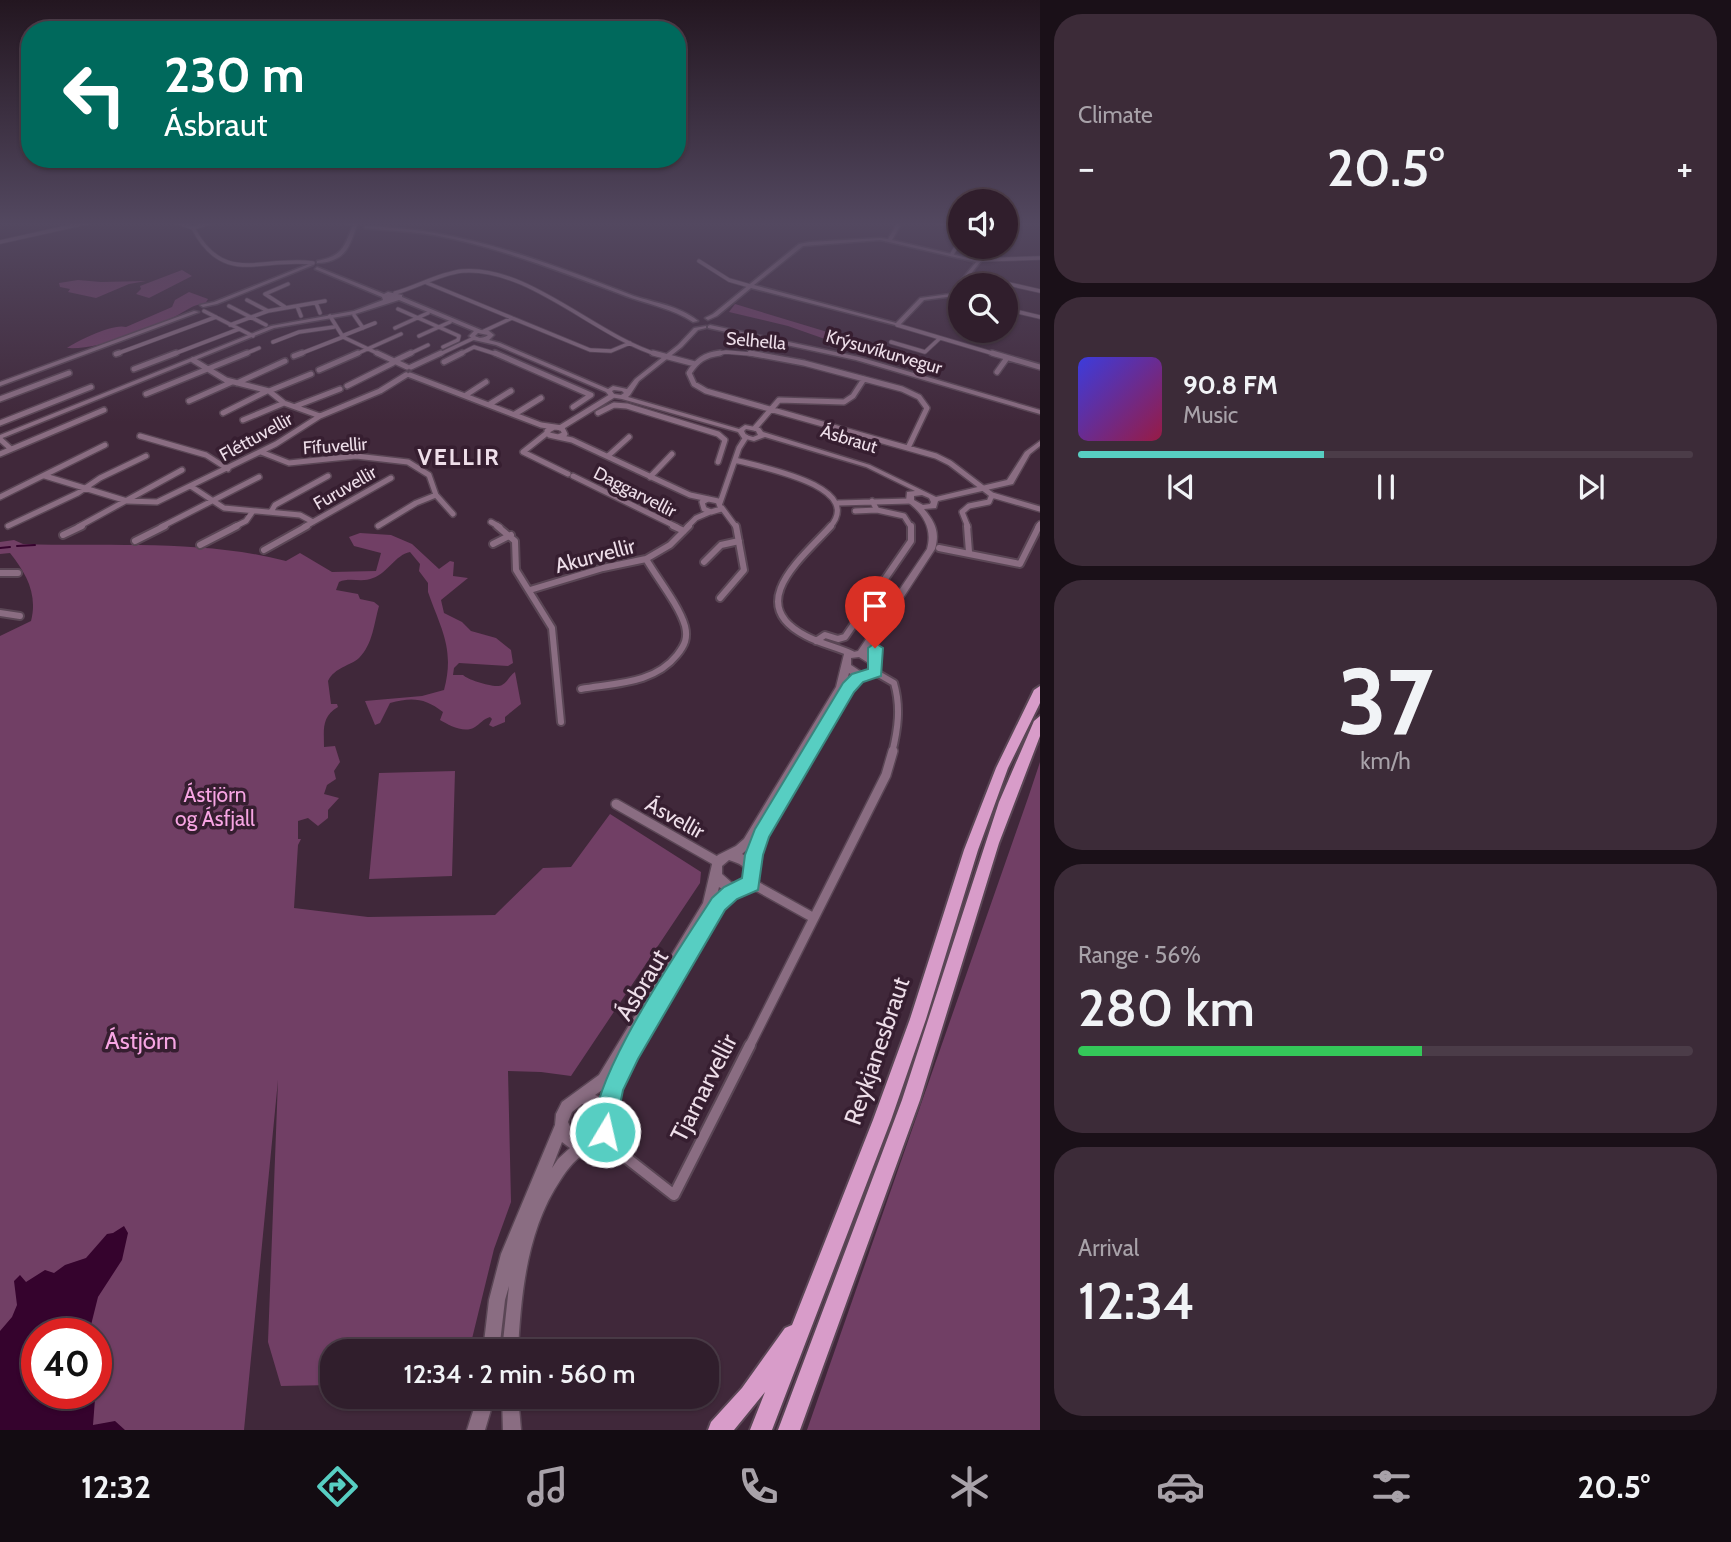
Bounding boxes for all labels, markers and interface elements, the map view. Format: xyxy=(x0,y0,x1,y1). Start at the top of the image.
text: 230 m xyxy=(164,45,305,104)
icon: left xyxy=(49,49,140,140)
text: Climate xyxy=(1078,101,1153,129)
text: Ásbraut xyxy=(164,105,268,144)
text: 20.5° xyxy=(1327,136,1444,199)
text: − xyxy=(1078,144,1095,191)
text: + xyxy=(1676,144,1693,191)
map controls xyxy=(948,189,1018,343)
button: sound xyxy=(948,189,1018,259)
button: search xyxy=(948,273,1018,343)
street label: Krýsuvíkurvegur xyxy=(823,325,945,379)
street label: Selhella xyxy=(725,327,787,355)
text: 90.8 FM xyxy=(1183,369,1278,401)
text: Music xyxy=(1183,401,1238,429)
street label: Fléttuvellir xyxy=(216,408,297,466)
street label: Ásbraut xyxy=(818,420,880,458)
street label: Fífuvellir xyxy=(302,433,368,459)
district label: VELLIR xyxy=(417,443,501,471)
street label: Furuvellir xyxy=(310,461,381,515)
street label: Daggarvellir xyxy=(590,462,680,522)
icon: previous xyxy=(1162,468,1200,506)
icon: pause xyxy=(1367,468,1405,506)
icon: next xyxy=(1572,468,1610,506)
street label: Akurvellir xyxy=(552,533,638,578)
pin xyxy=(845,576,905,648)
icon: arrive xyxy=(856,587,894,625)
text: 37 xyxy=(1338,646,1433,757)
text: km/h xyxy=(1360,747,1411,775)
park label: Ástjörn og Ásfjall xyxy=(175,782,255,832)
street label: Ásvellir xyxy=(641,791,709,844)
text: Range · 56% xyxy=(1078,941,1201,969)
street label: Ásbraut xyxy=(609,944,674,1025)
street label: Reykjanesbraut xyxy=(838,973,915,1128)
text: 280 km xyxy=(1078,976,1255,1039)
park label: Ástjörn xyxy=(105,1026,177,1055)
street label: Tjarnarvellir xyxy=(664,1029,743,1147)
position arrow xyxy=(568,1095,642,1169)
text: Arrival xyxy=(1078,1234,1139,1262)
text: 12:34 xyxy=(1078,1269,1195,1332)
speed limit sign: 40 xyxy=(21,1318,112,1409)
text: 12:34 · 2 min · 560 m xyxy=(404,1358,635,1390)
icon: directions xyxy=(313,1462,362,1511)
icon: music xyxy=(523,1462,572,1511)
icon: phone xyxy=(734,1462,783,1511)
icon: climate xyxy=(945,1462,994,1511)
icon: car xyxy=(1156,1462,1205,1511)
icon: filters xyxy=(1367,1462,1416,1511)
text: 12:32 xyxy=(81,1467,151,1506)
text: 20.5° xyxy=(1577,1467,1650,1506)

